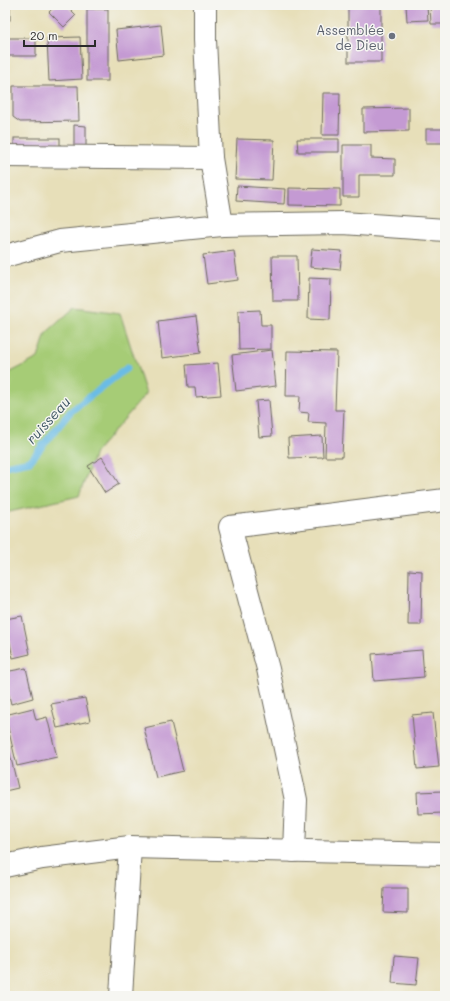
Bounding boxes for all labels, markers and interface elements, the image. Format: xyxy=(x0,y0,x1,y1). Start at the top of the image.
place label: Assemblée de Dieu xyxy=(316,21,384,53)
scale bar xyxy=(24,22,95,48)
text: 20 m xyxy=(30,27,58,43)
marker: Assemblée de Dieu xyxy=(387,31,397,41)
water label: ruisseau xyxy=(22,392,74,448)

